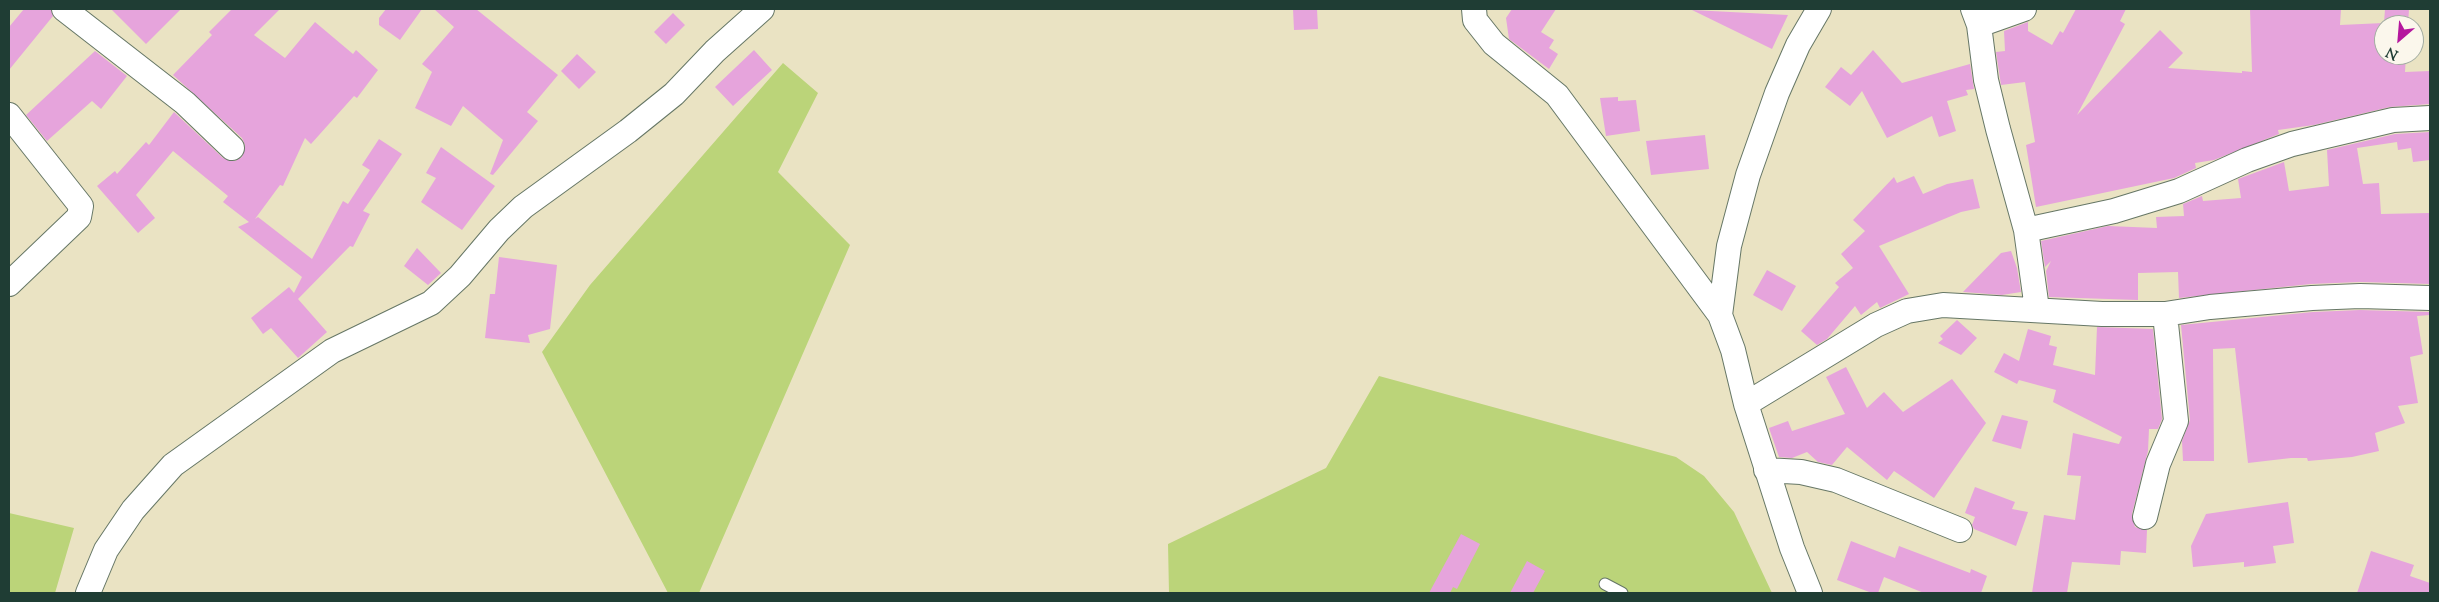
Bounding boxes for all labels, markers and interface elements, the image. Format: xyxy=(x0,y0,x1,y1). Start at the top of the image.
north arrow xyxy=(2374,15,2424,65)
text: N xyxy=(2383,41,2402,64)

